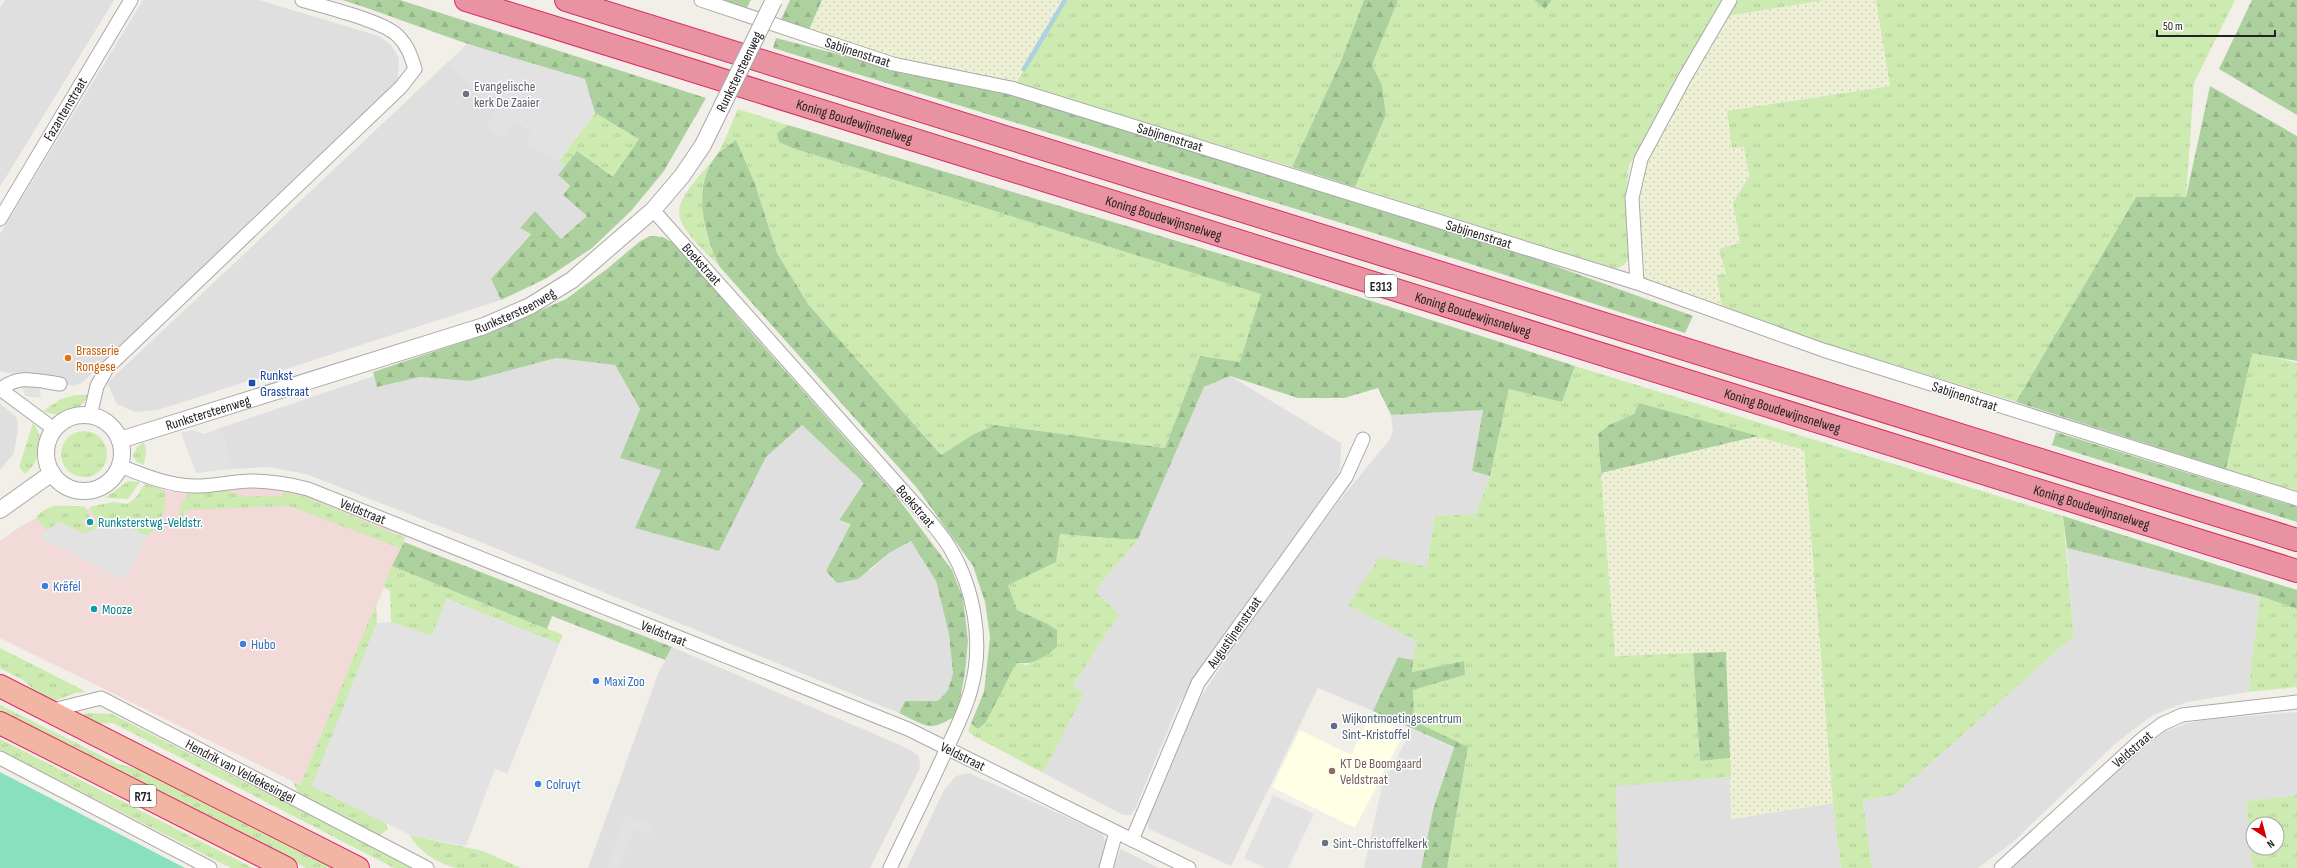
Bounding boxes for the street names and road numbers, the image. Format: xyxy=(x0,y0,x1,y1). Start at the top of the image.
street label: Runkstersteenweg xyxy=(713,28,767,115)
street label: Sabijnenstraat xyxy=(823,34,893,71)
street label: Fazantenstraat xyxy=(40,75,91,144)
street label: Koning Boudewijnsnelweg xyxy=(794,96,915,148)
street label: Sabijnenstraat xyxy=(1135,119,1205,156)
street label: Koning Boudewijnsnelweg xyxy=(1103,192,1224,244)
street label: Sabijnenstraat xyxy=(1444,216,1514,253)
street label: Boekstraat xyxy=(678,240,725,289)
road number: E313 xyxy=(1365,275,1397,297)
street label: Runkstersteenweg xyxy=(473,284,559,337)
street label: Koning Boudewijnsnelweg xyxy=(1413,288,1534,341)
street label: Sabijnenstraat xyxy=(1930,378,2000,415)
street label: Koning Boudewijnsnelweg xyxy=(1722,385,1843,437)
street label: Runkstersteenweg xyxy=(164,392,253,434)
street label: Koning Boudewijnsnelweg xyxy=(2031,481,2152,534)
street label: Boekstraat xyxy=(892,482,939,531)
street label: Veldstraat xyxy=(337,495,388,528)
street label: Augustijnenstraat xyxy=(1203,593,1265,672)
street label: Veldstraat xyxy=(638,617,689,650)
street label: Veldstraat xyxy=(2109,727,2156,772)
street label: Hendrik van Veldekesingel xyxy=(183,736,298,807)
street label: Veldstraat xyxy=(937,738,988,775)
road number: R71 xyxy=(130,785,156,807)

